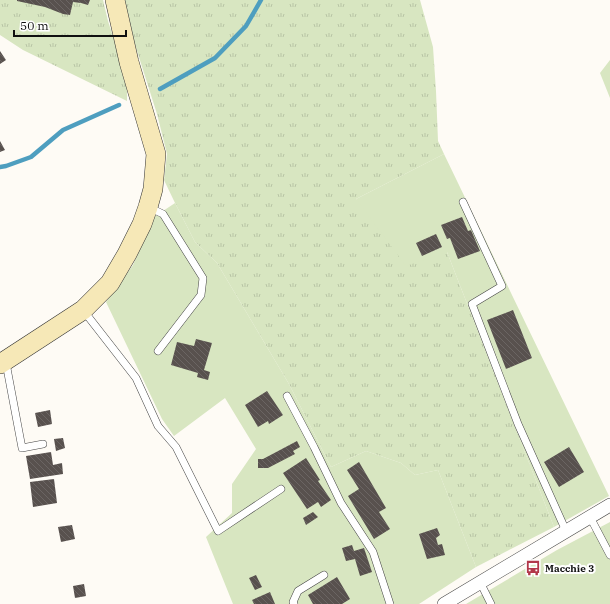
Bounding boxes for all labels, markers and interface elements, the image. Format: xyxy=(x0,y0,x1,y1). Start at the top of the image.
scale bar xyxy=(14,12,126,38)
text: 50 m xyxy=(20,18,49,33)
bus stop icon: Macchie 3 xyxy=(524,559,542,577)
place label: Macchie 3 xyxy=(545,562,594,575)

